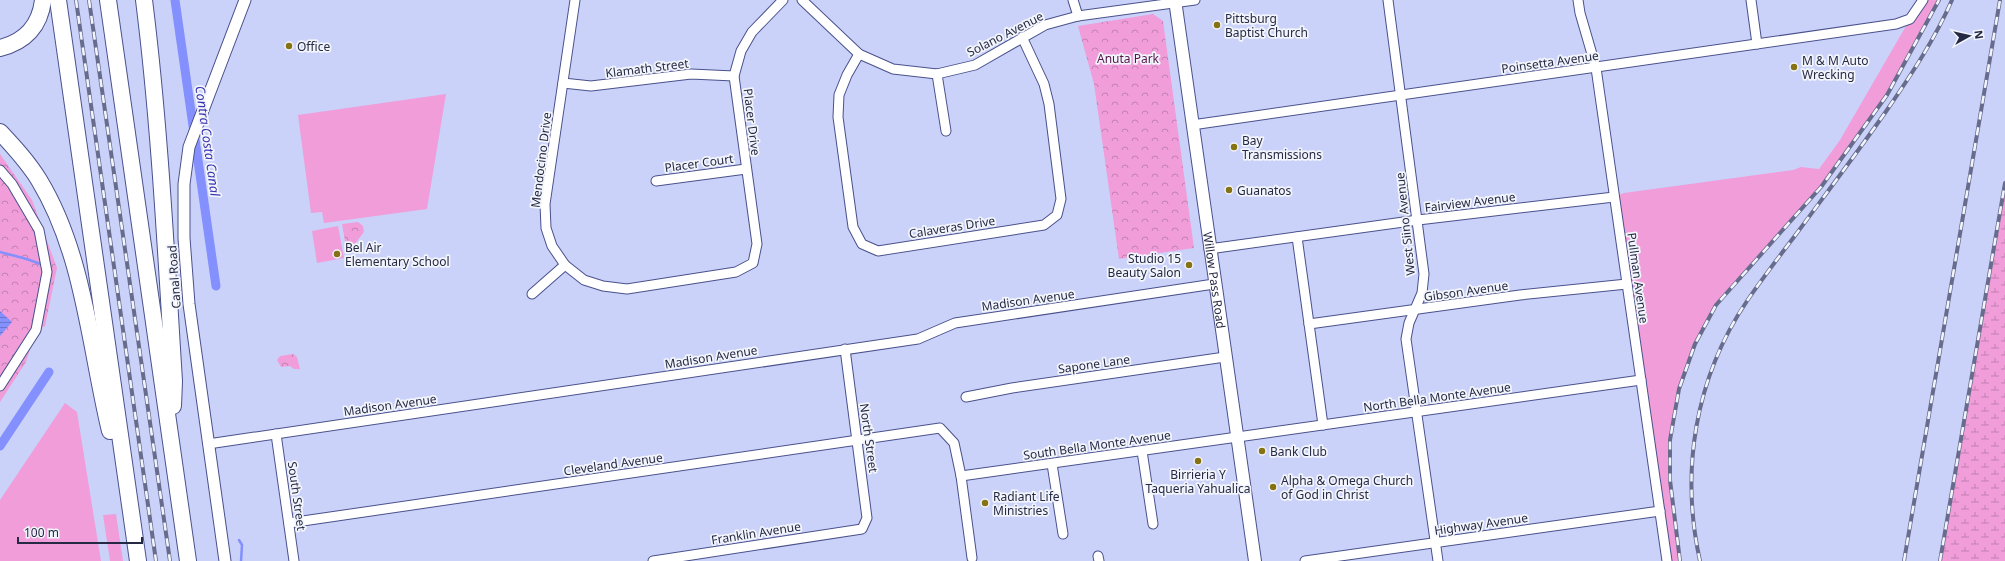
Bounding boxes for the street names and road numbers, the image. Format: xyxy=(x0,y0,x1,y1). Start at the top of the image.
street label: Solano Avenue xyxy=(964,7,1046,61)
street label: Poinsetta Avenue xyxy=(1500,47,1600,77)
street label: Klamath Street xyxy=(604,54,690,82)
street label: Placer Drive xyxy=(739,88,765,157)
street label: Mendocino Drive xyxy=(527,111,555,209)
street label: Placer Court xyxy=(664,150,735,176)
street label: West Siino Avenue xyxy=(1391,171,1419,276)
street label: Fairview Avenue xyxy=(1424,188,1517,216)
street label: Calaveras Drive xyxy=(908,212,997,242)
street label: Willow Pass Road xyxy=(1200,231,1230,330)
street label: Pullman Avenue xyxy=(1623,232,1653,325)
street label: Canal Road xyxy=(163,245,185,309)
street label: Gibson Avenue xyxy=(1423,277,1509,305)
street label: Madison Avenue xyxy=(980,285,1076,315)
street label: Madison Avenue xyxy=(663,341,759,373)
street label: Sapone Lane xyxy=(1057,351,1131,377)
street label: North Bella Monte Avenue xyxy=(1362,378,1512,416)
street label: Madison Avenue xyxy=(342,390,438,420)
street label: North Street xyxy=(856,402,882,474)
street label: South Bella Monte Avenue xyxy=(1022,426,1172,464)
street label: Cleveland Avenue xyxy=(562,449,664,479)
street label: South Street xyxy=(284,460,310,532)
street label: Highway Avenue xyxy=(1433,509,1529,539)
street label: Franklin Avenue xyxy=(710,518,802,548)

